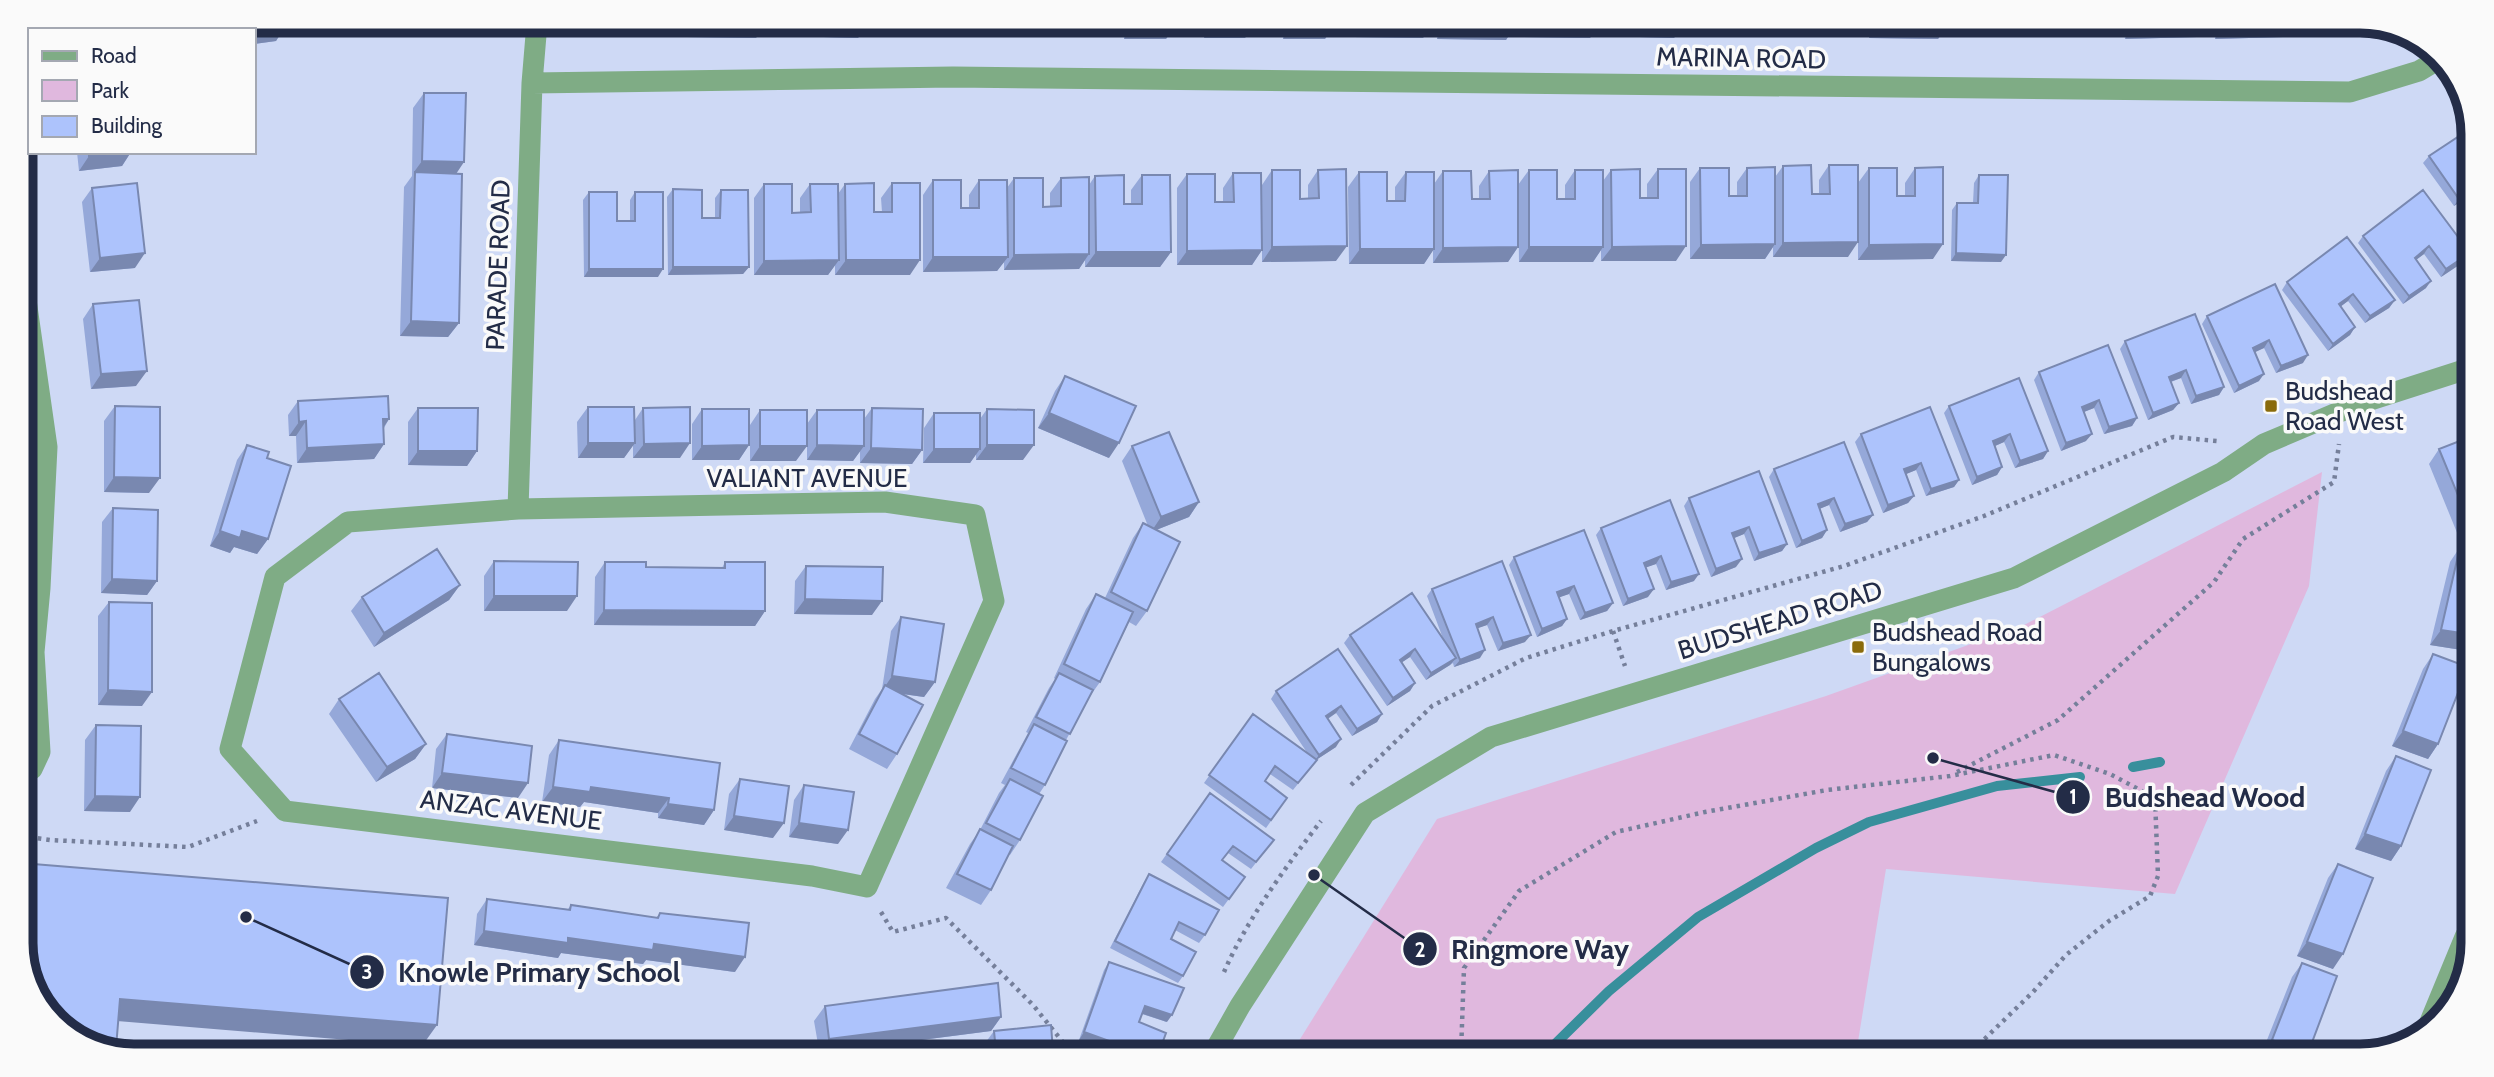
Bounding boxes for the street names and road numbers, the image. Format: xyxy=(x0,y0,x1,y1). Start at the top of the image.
street label: MARINA ROAD xyxy=(1656,41,1826,75)
street label: PARADE ROAD xyxy=(479,179,517,351)
street label: VALIANT AVENUE xyxy=(707,462,907,494)
street label: BUDSHEAD ROAD xyxy=(1674,574,1886,666)
street label: ANZAC AVENUE xyxy=(418,783,604,837)

